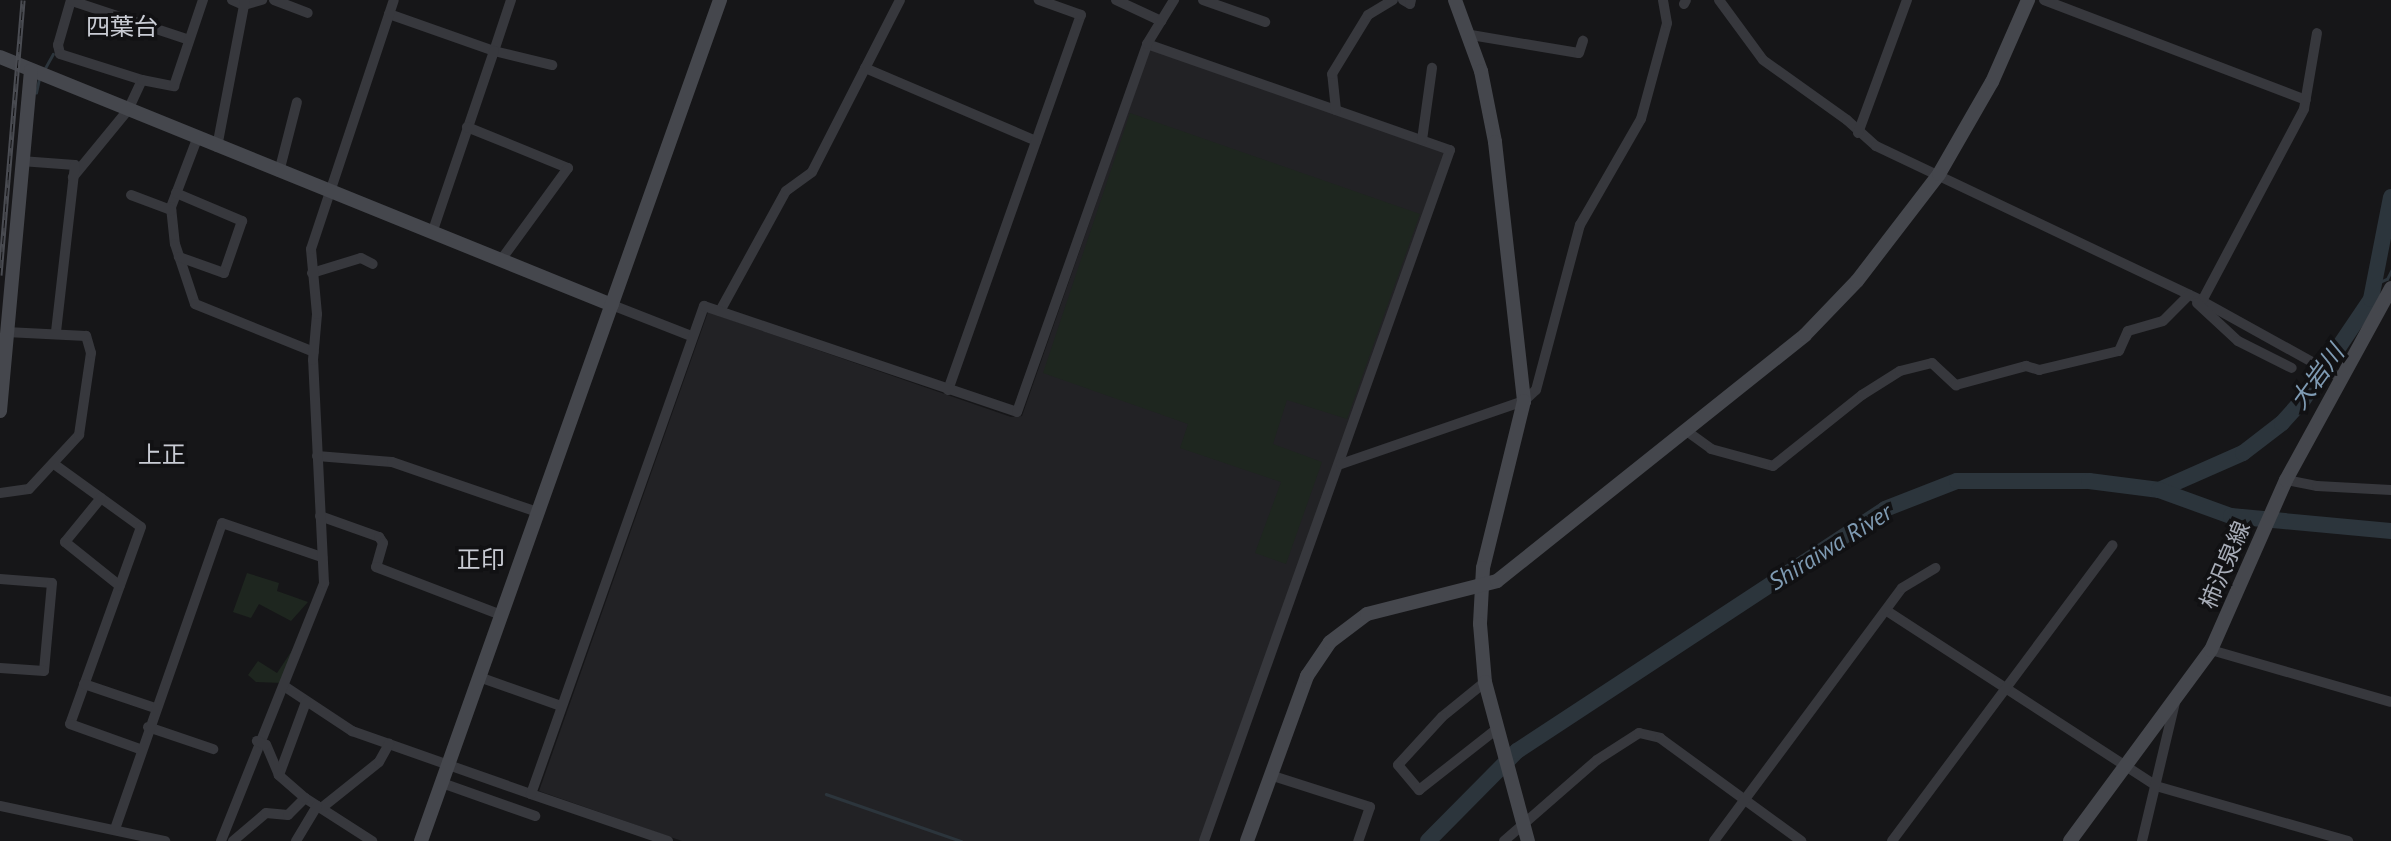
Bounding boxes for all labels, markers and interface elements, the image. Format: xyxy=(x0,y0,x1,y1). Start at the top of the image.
district label: 四葉台 xyxy=(86,13,158,41)
water label: 大岩川 xyxy=(2284,339,2350,415)
district label: 上正 xyxy=(138,441,186,469)
water label: Shiraiwa River xyxy=(1763,498,1897,596)
street label: 柿沢泉線 xyxy=(2194,517,2256,613)
district label: 正印 xyxy=(457,546,505,574)

